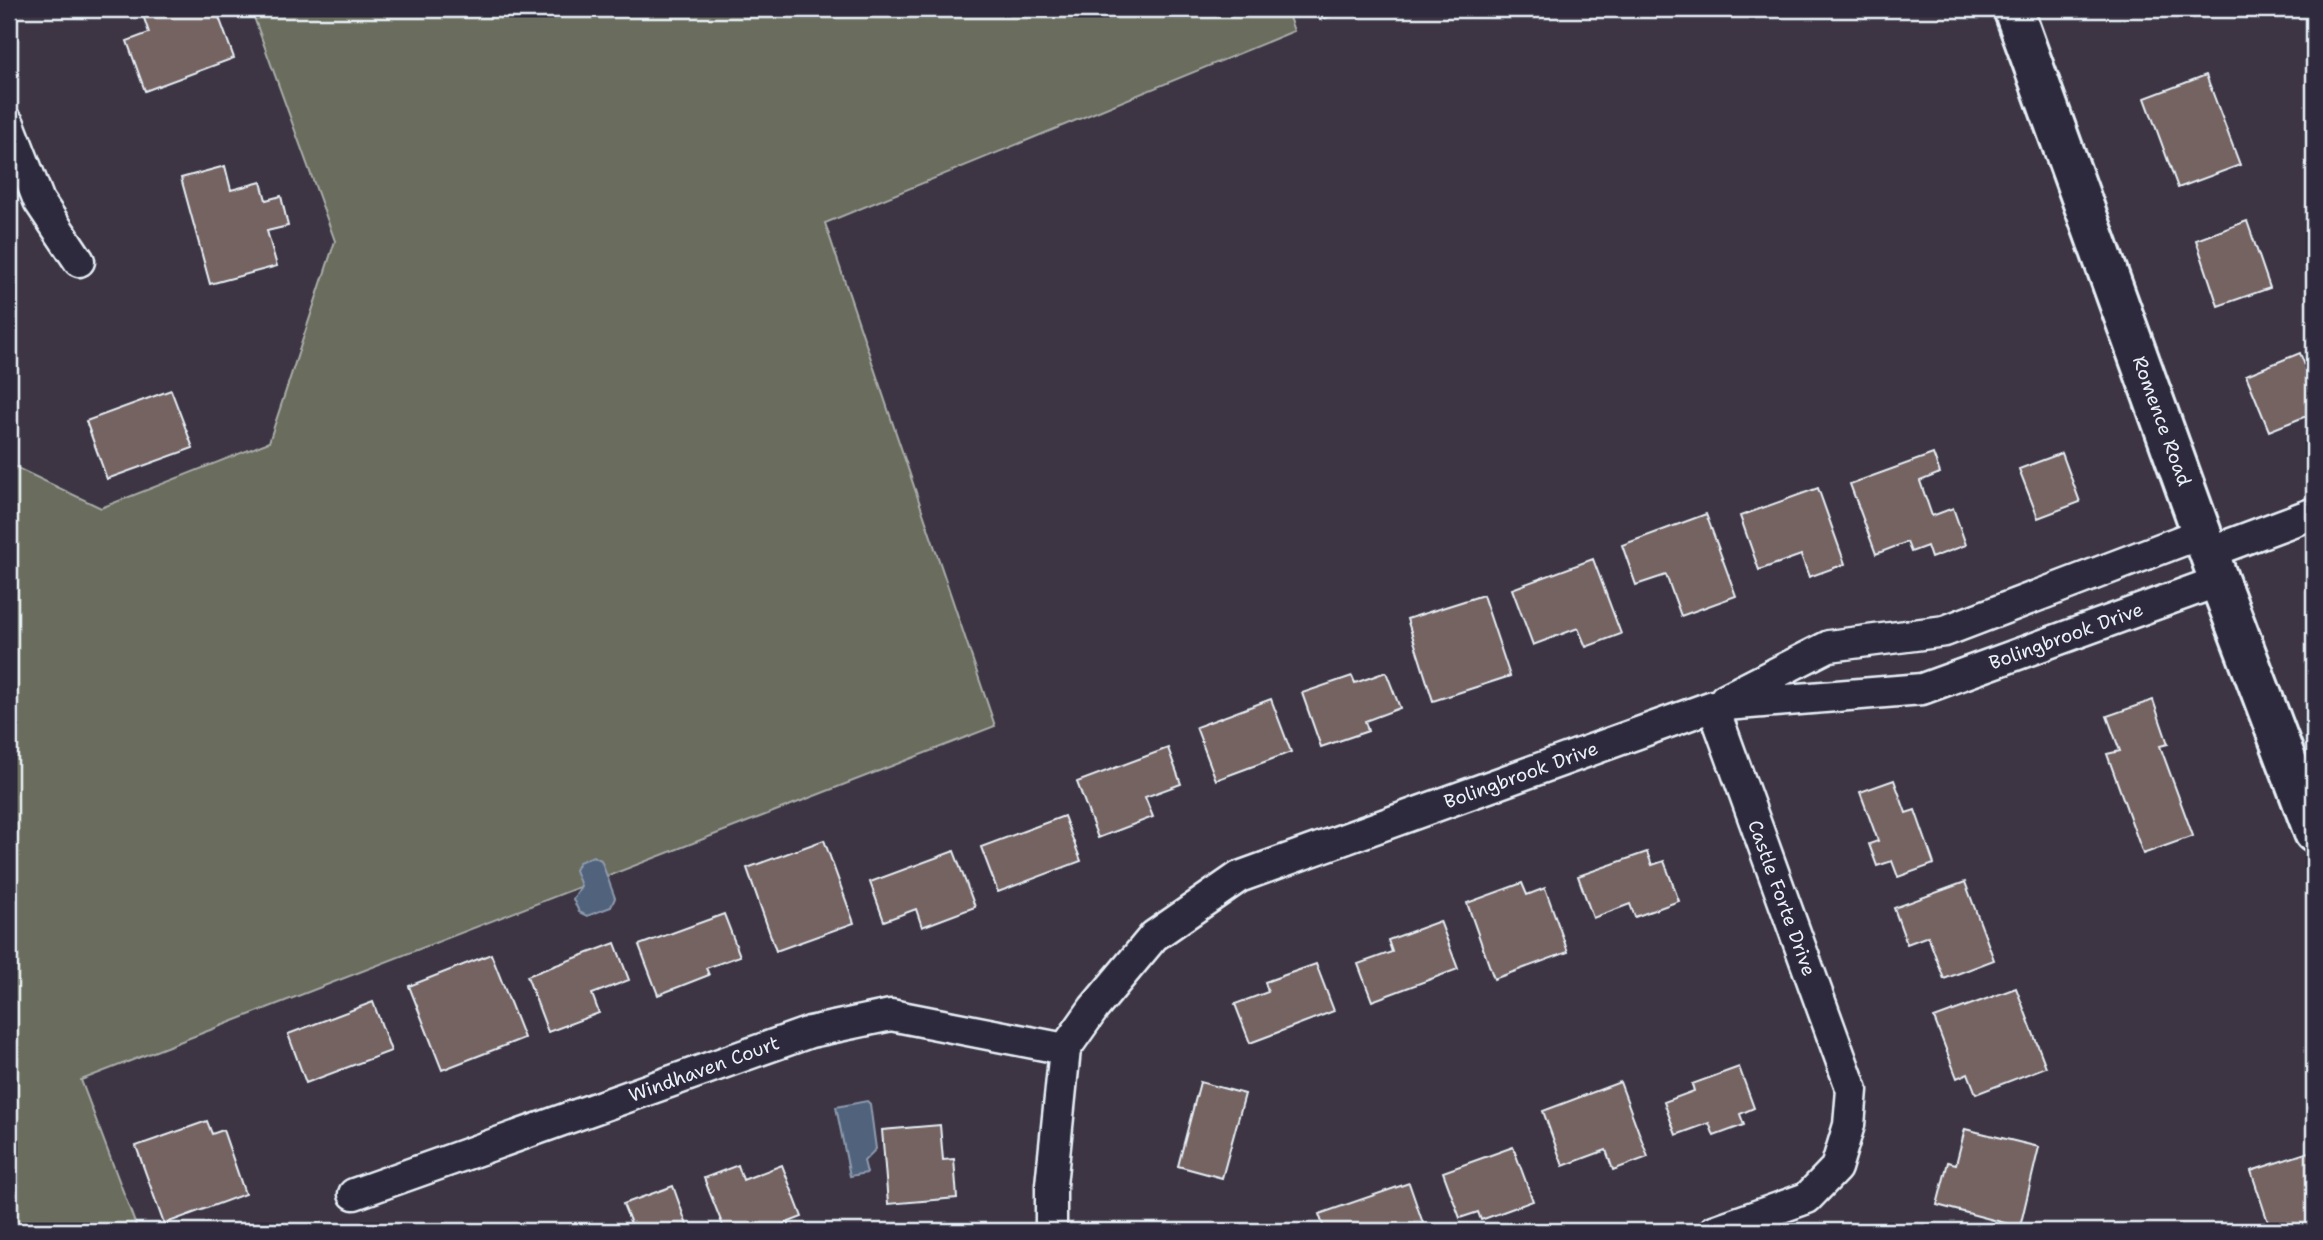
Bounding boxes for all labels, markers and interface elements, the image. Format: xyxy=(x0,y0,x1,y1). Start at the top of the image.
street label: Romence Road xyxy=(2127,353,2197,489)
street label: Bolingbrook Drive xyxy=(1985,597,2147,675)
street label: Bolingbrook Drive xyxy=(1440,736,1602,814)
street label: Castle Forte Drive xyxy=(1742,817,1822,979)
street label: Windhaven Court xyxy=(625,1030,783,1108)

